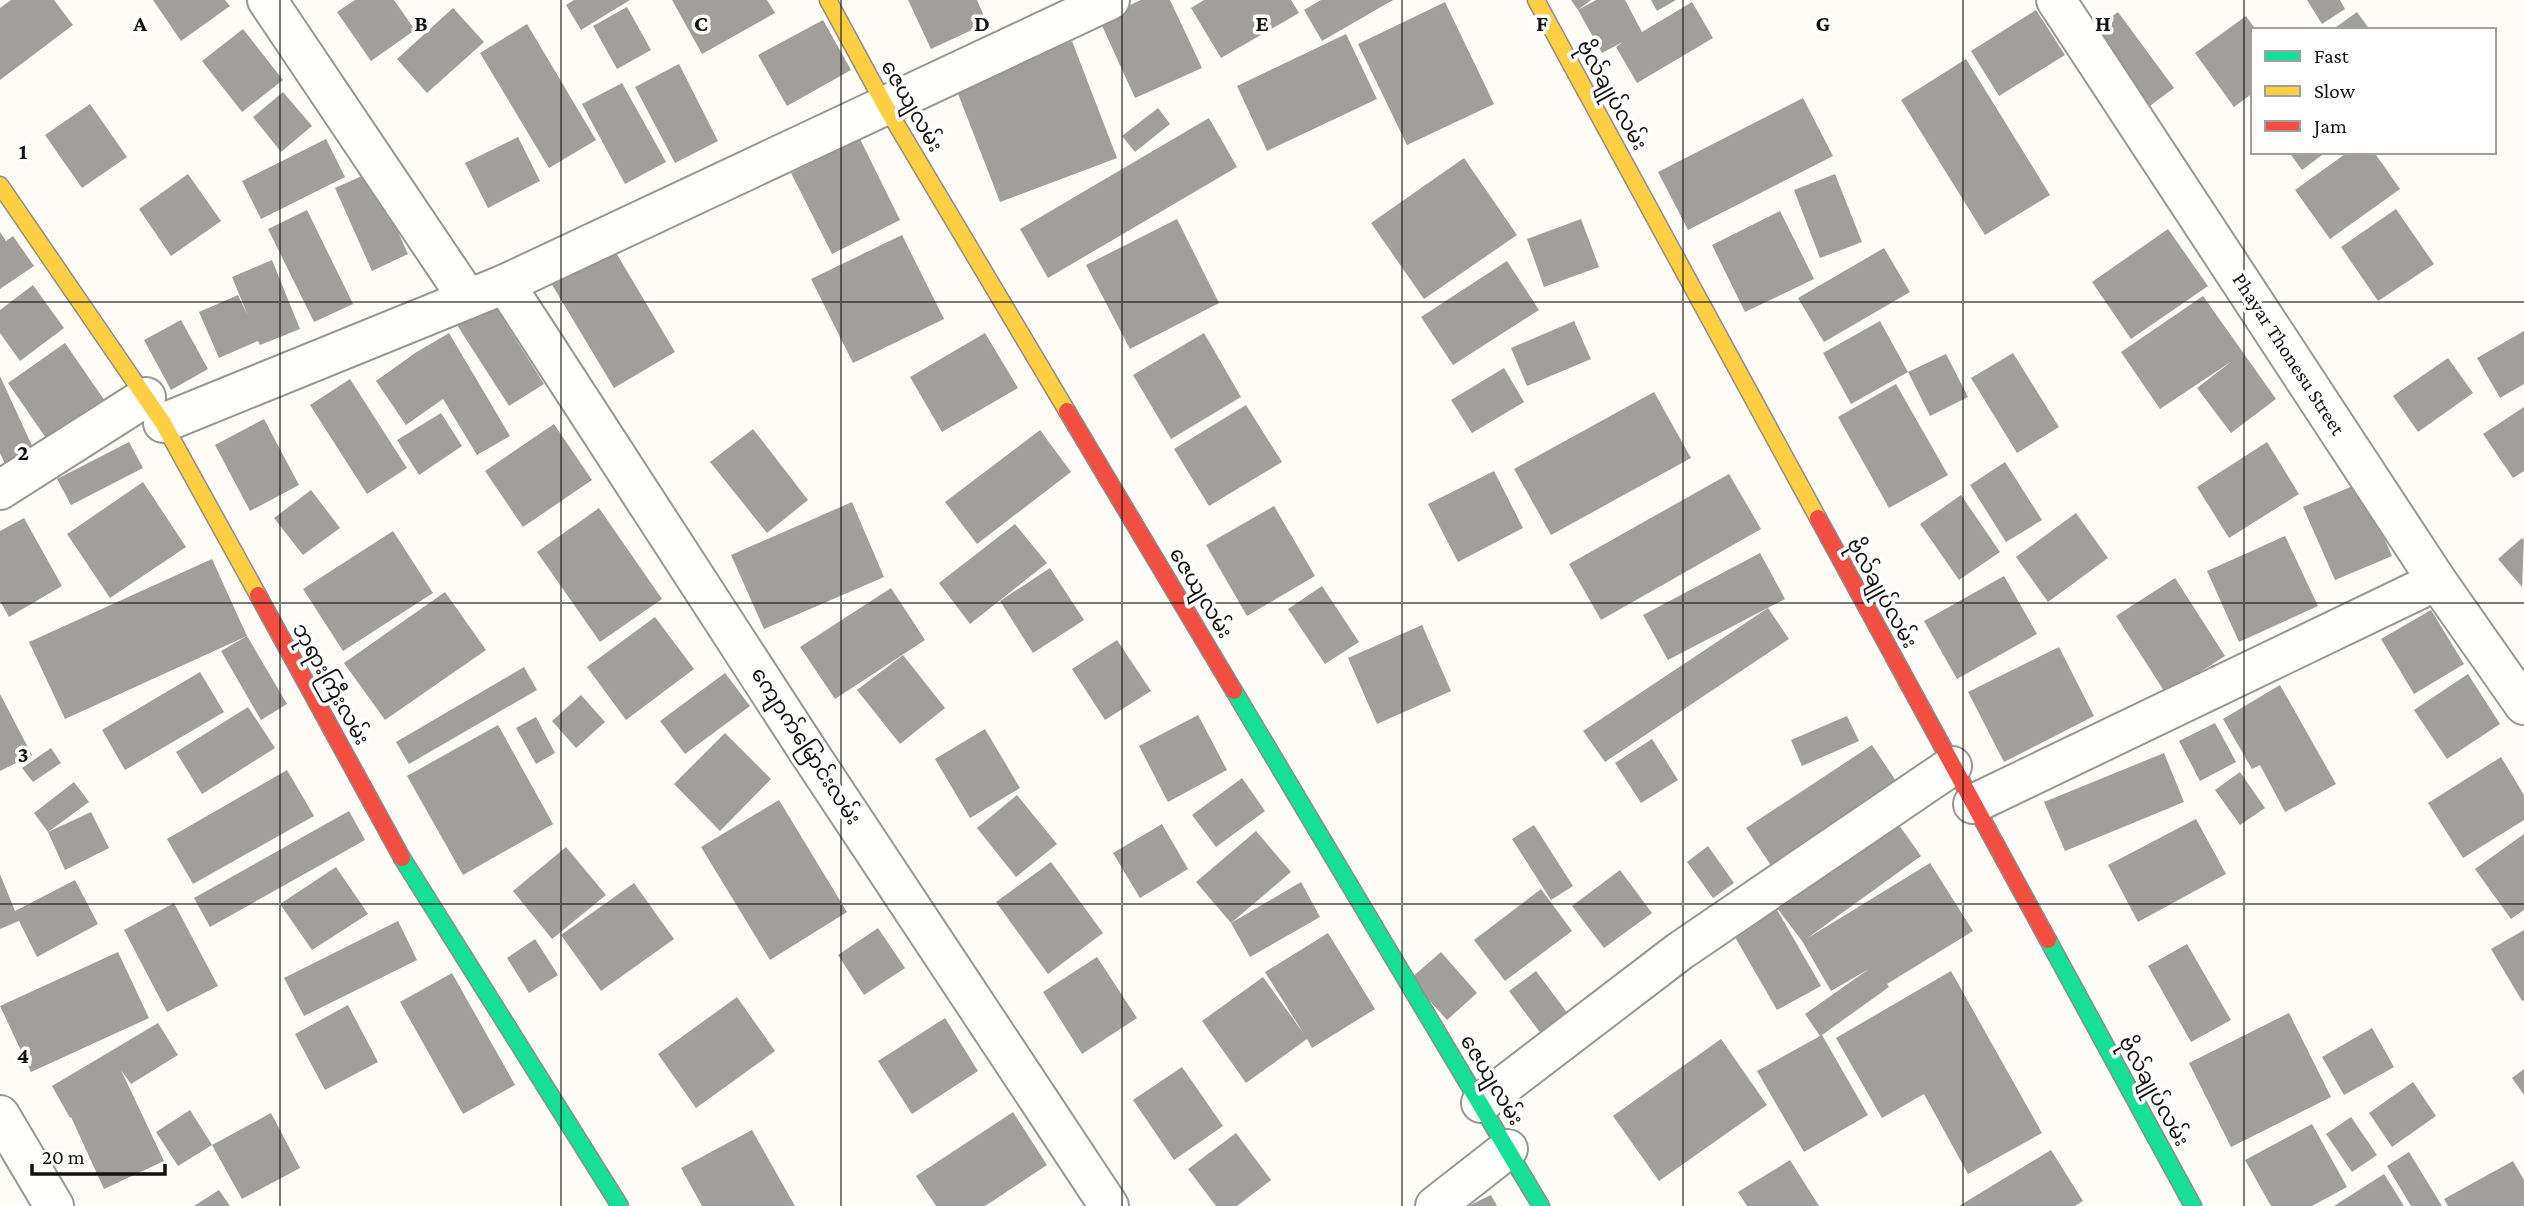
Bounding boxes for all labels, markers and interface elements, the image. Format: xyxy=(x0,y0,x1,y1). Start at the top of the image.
text: A xyxy=(132,10,147,36)
text: B xyxy=(414,10,428,36)
text: C xyxy=(694,10,708,36)
text: D xyxy=(974,10,990,36)
text: E xyxy=(1255,10,1269,36)
text: F xyxy=(1536,10,1548,36)
text: G xyxy=(1816,10,1831,36)
text: H xyxy=(2095,10,2111,36)
legend xyxy=(2251,28,2496,154)
street label: ဗိုလ်ချုပ်လမ်း xyxy=(1567,34,1656,157)
text: Fast xyxy=(2314,44,2350,68)
street label: ဇေယျလမ်း xyxy=(871,54,951,159)
text: Slow xyxy=(2314,79,2356,103)
text: Jam xyxy=(2312,114,2347,138)
text: 1 xyxy=(19,138,28,164)
street label: Phayar Thonesu Street xyxy=(2228,269,2351,440)
text: 2 xyxy=(17,439,29,465)
street label: ဗိုလ်ချုပ်လမ်း xyxy=(1837,532,1926,655)
street label: ဇေယျလမ်း xyxy=(1159,541,1241,646)
street label: ဘုရားကြီးလမ်း xyxy=(283,617,378,752)
street label: ကျောက်မြောင်းလမ်း xyxy=(741,661,869,832)
text: 3 xyxy=(17,741,29,767)
street label: ဇေယျလမ်း xyxy=(1450,1028,1532,1133)
street label: ဗိုလ်ချုပ်လမ်း xyxy=(2109,1030,2198,1153)
text: 4 xyxy=(17,1042,29,1068)
scale bar xyxy=(32,1132,164,1176)
text: 20 m xyxy=(42,1145,85,1169)

